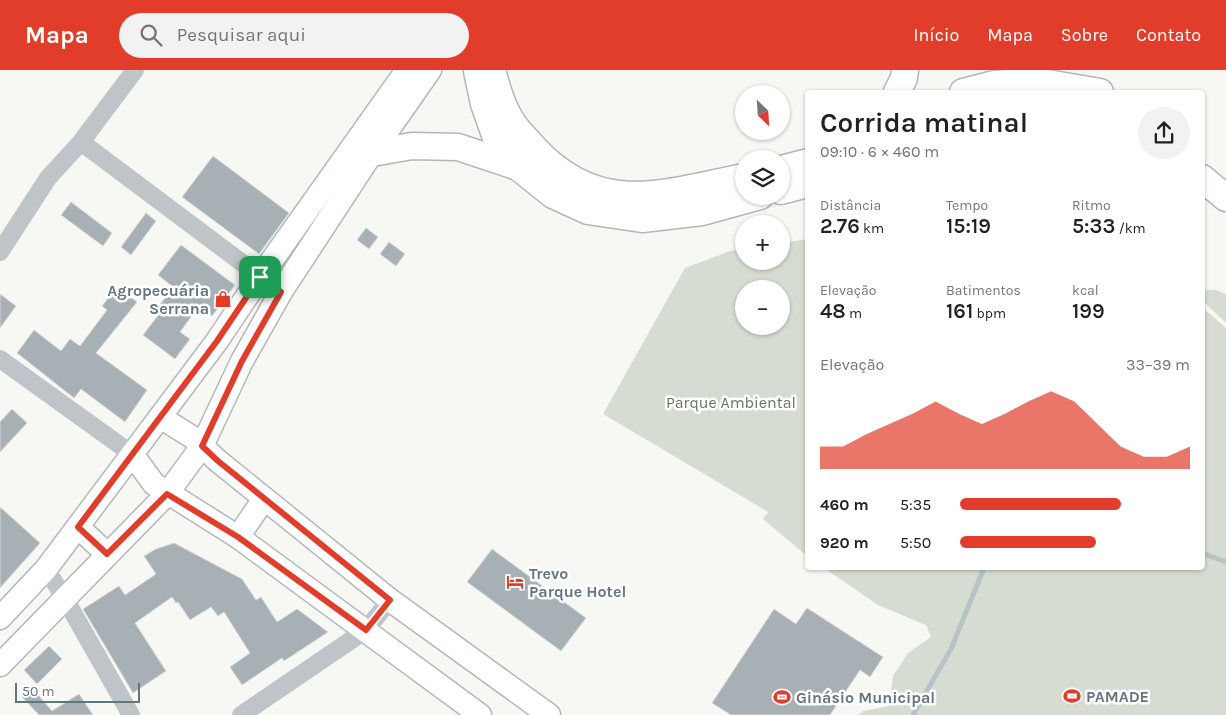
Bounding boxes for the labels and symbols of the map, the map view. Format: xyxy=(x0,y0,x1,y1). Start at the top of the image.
north arrow xyxy=(735,85,790,140)
pin xyxy=(239,256,281,298)
place label: Agropecuária Serrana xyxy=(107,281,209,318)
shop icon: Agropecuária Serrana xyxy=(213,289,233,309)
park label: Parque Ambiental xyxy=(666,393,796,412)
place label: Trevo Parque Hotel xyxy=(529,564,626,601)
hotel icon: Trevo Parque Hotel xyxy=(505,572,525,592)
scale bar xyxy=(15,680,140,703)
sports icon: PAMADE xyxy=(1062,686,1082,706)
sports icon: Ginásio Municipal xyxy=(772,687,792,707)
place label: PAMADE xyxy=(1086,687,1149,706)
place label: Ginásio Municipal xyxy=(796,688,935,707)

